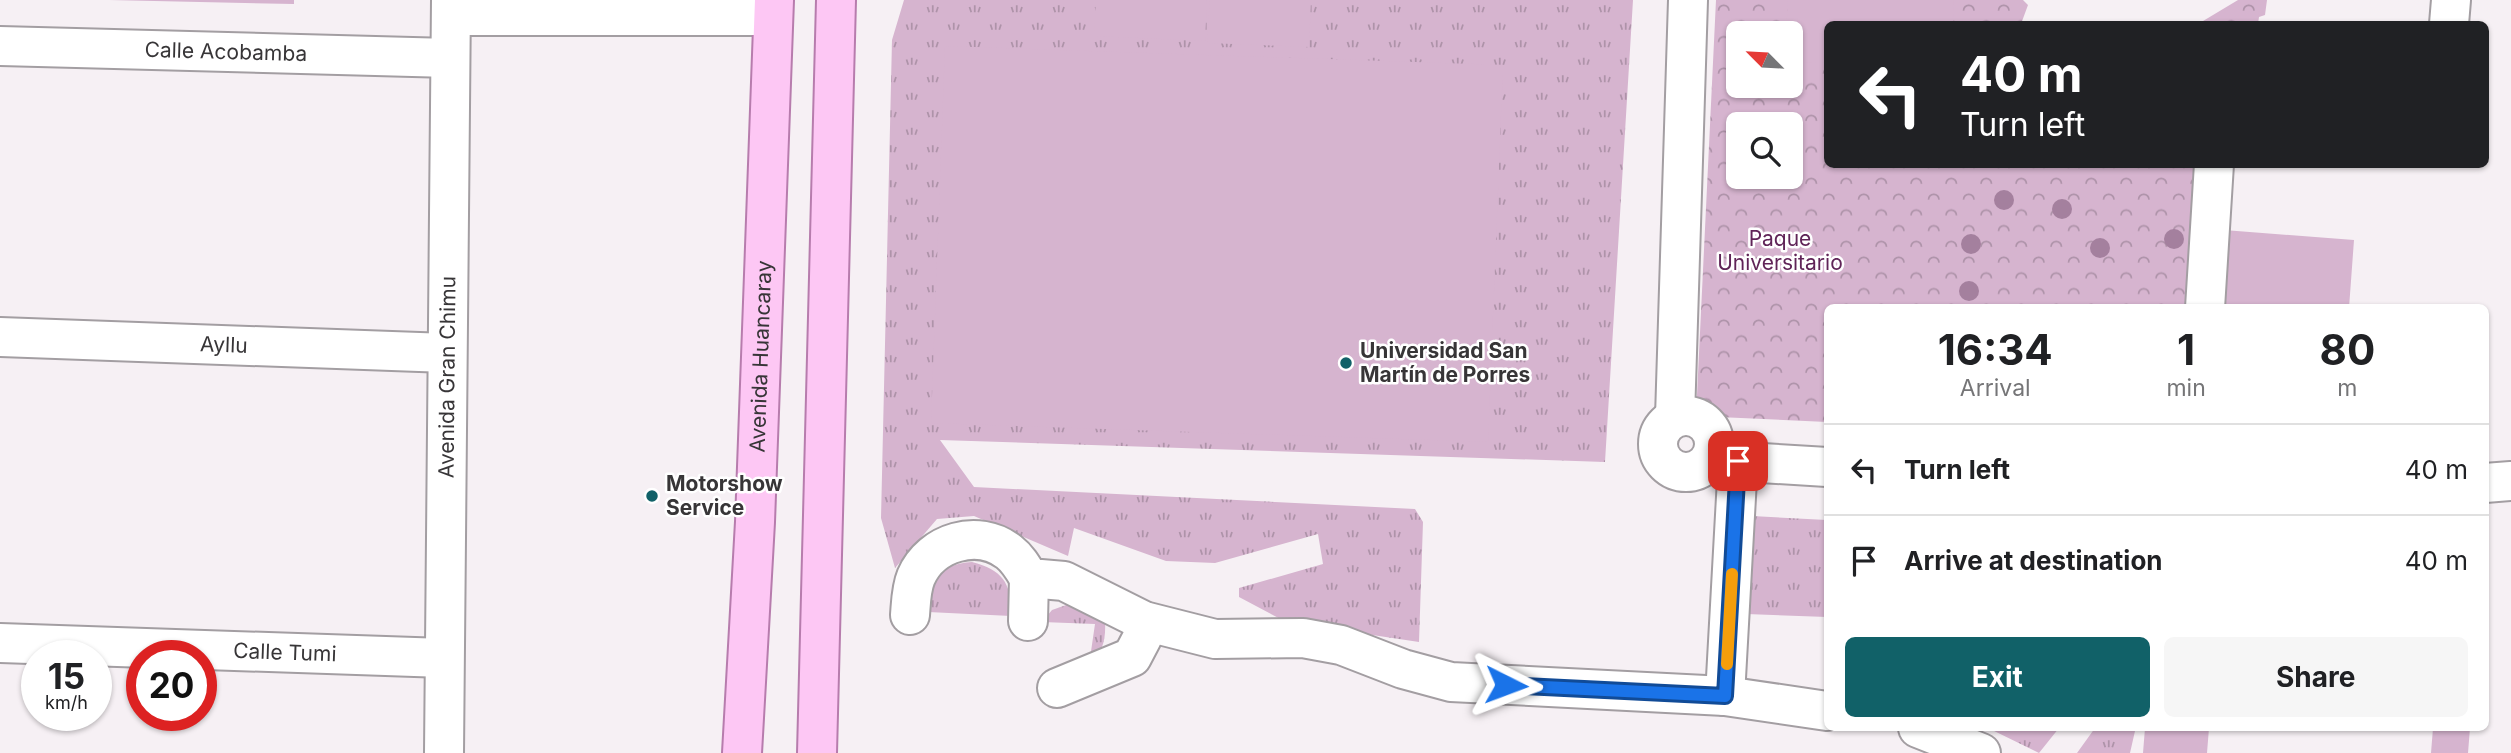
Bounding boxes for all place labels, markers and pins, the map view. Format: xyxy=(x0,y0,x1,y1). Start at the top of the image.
place label: Universidad San Martín de Porres xyxy=(1360,338,1530,387)
marker: Universidad San Martín de Porres xyxy=(1338,355,1354,371)
pin xyxy=(1708,431,1768,491)
place label: Motorshow Service xyxy=(666,471,783,520)
marker: Motorshow Service xyxy=(644,488,660,504)

